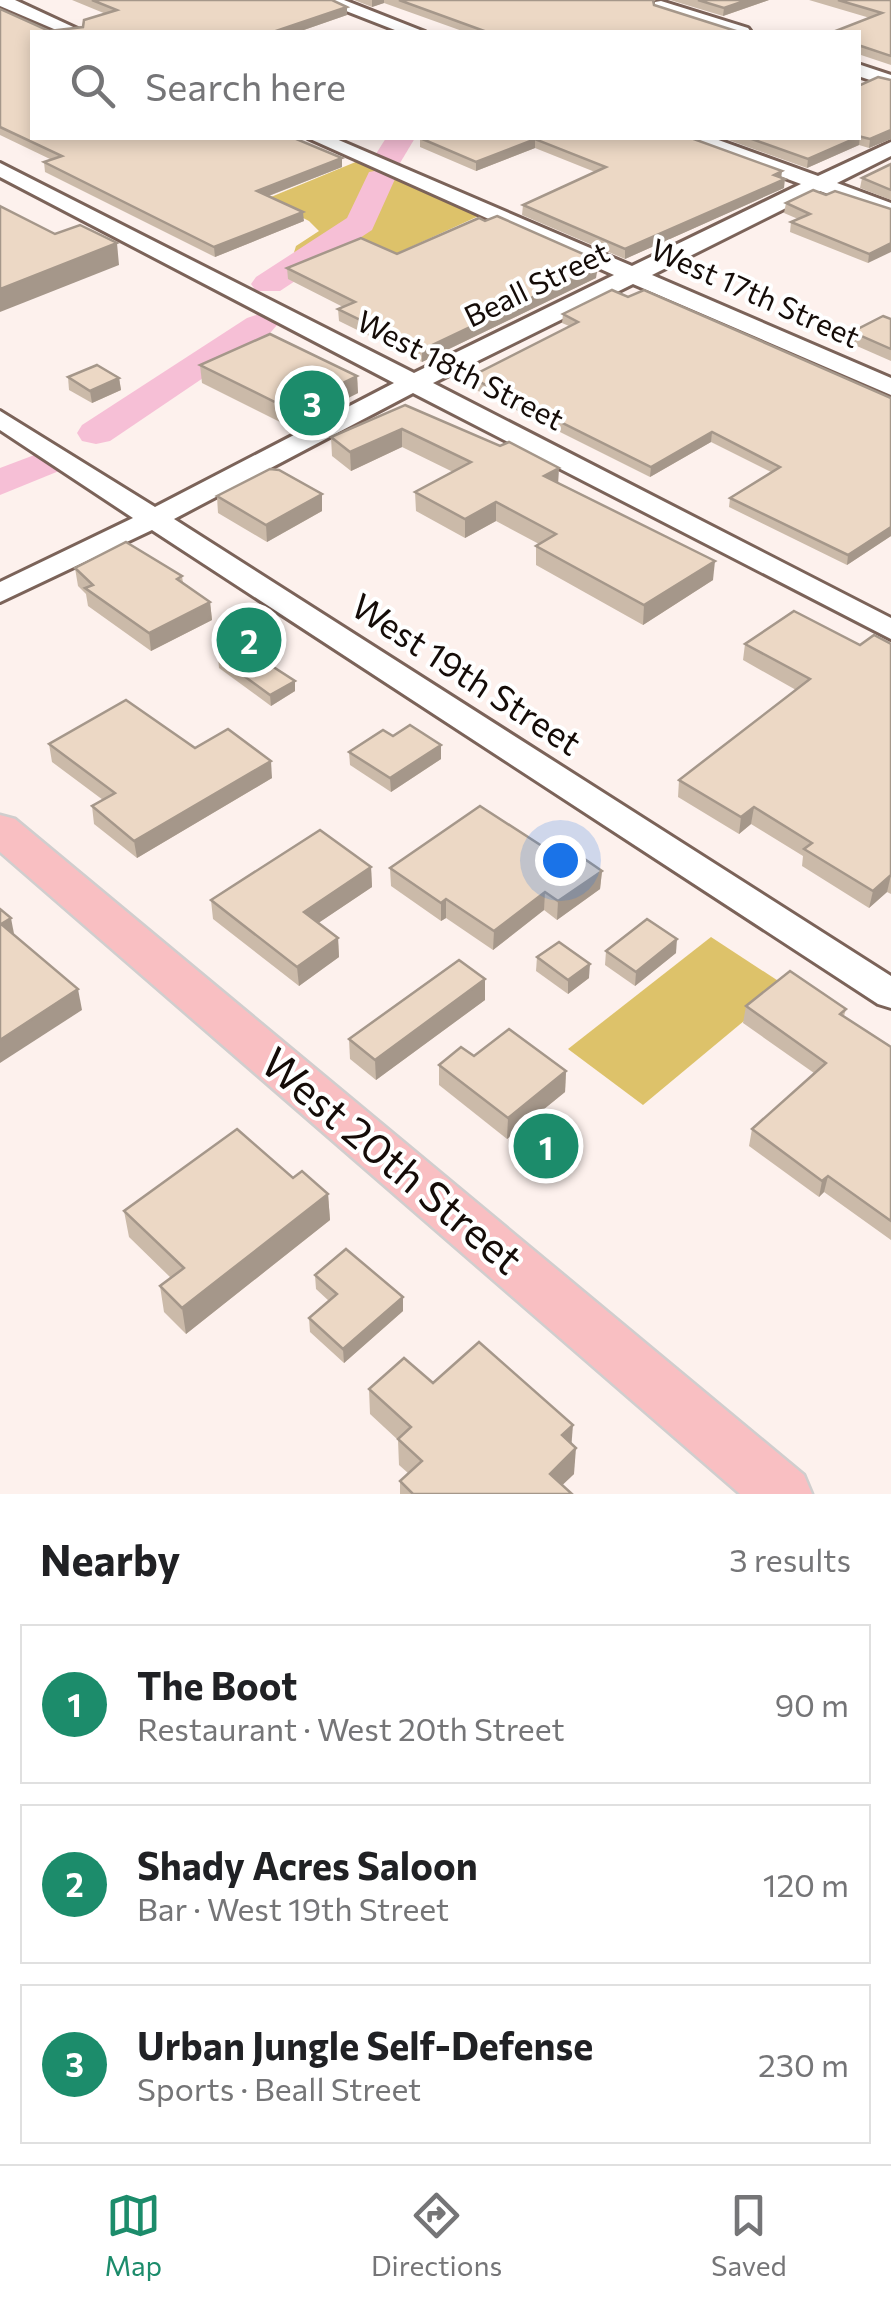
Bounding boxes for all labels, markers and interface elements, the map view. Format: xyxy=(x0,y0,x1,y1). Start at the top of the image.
search box xyxy=(30,30,861,140)
icon: search xyxy=(65,58,120,113)
text: Search here xyxy=(145,62,346,109)
street label: West 17th Street xyxy=(646,229,866,354)
street label: Beall Street xyxy=(457,232,614,334)
street label: West 18th Street xyxy=(352,301,571,437)
pin: 3 xyxy=(280,366,344,440)
street label: West 19th Street xyxy=(345,583,590,763)
pin: 2 xyxy=(216,602,282,678)
your location xyxy=(535,835,586,886)
street label: West 20th Street xyxy=(252,1035,534,1284)
pin: 1 xyxy=(514,1108,578,1184)
text: Nearby xyxy=(40,1533,180,1585)
text: 3 results xyxy=(729,1539,851,1579)
text: The Boot xyxy=(137,1661,297,1708)
text: 1 xyxy=(67,1684,82,1724)
text: 90 m xyxy=(775,1684,849,1724)
text: Restaurant · West 20th Street xyxy=(137,1708,565,1748)
text: Shady Acres Saloon xyxy=(137,1841,478,1888)
text: 2 xyxy=(65,1864,84,1904)
text: 120 m xyxy=(763,1864,849,1904)
text: Bar · West 19th Street xyxy=(137,1888,449,1928)
text: Urban Jungle Self-Defense xyxy=(137,2021,593,2068)
text: 3 xyxy=(65,2044,84,2084)
text: 230 m xyxy=(758,2044,849,2084)
text: Sports · Beall Street xyxy=(137,2068,421,2108)
tab: Map xyxy=(104,2188,162,2282)
tab: Directions xyxy=(371,2188,502,2282)
tab: Saved xyxy=(711,2188,787,2282)

